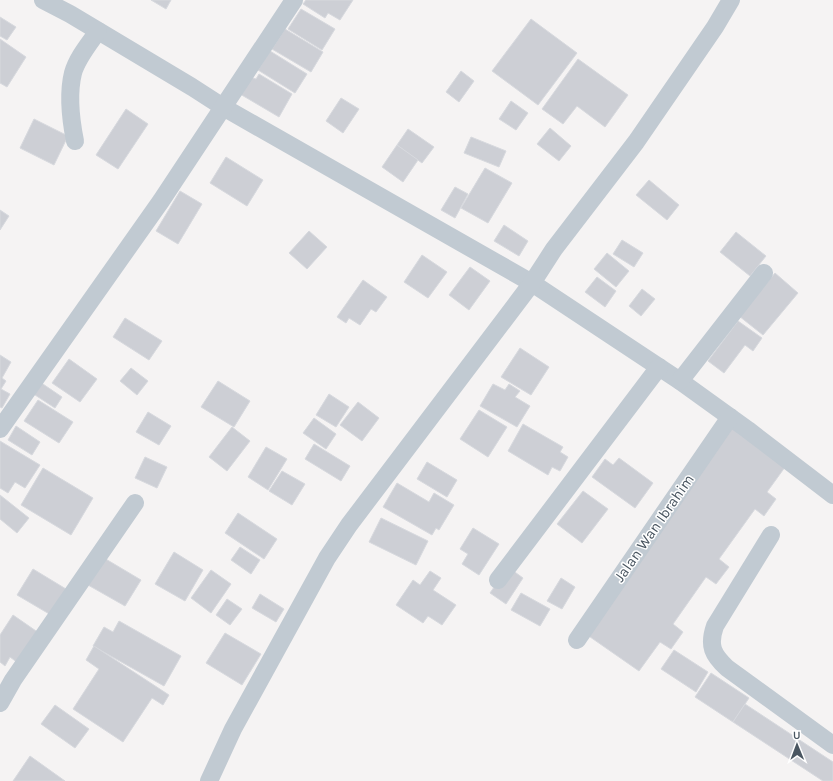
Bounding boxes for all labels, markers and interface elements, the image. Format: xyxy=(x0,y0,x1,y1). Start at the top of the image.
street label: Jalan Wan Ibrahim xyxy=(610,471,698,585)
north arrow xyxy=(777,725,817,765)
text: U xyxy=(793,729,801,742)

